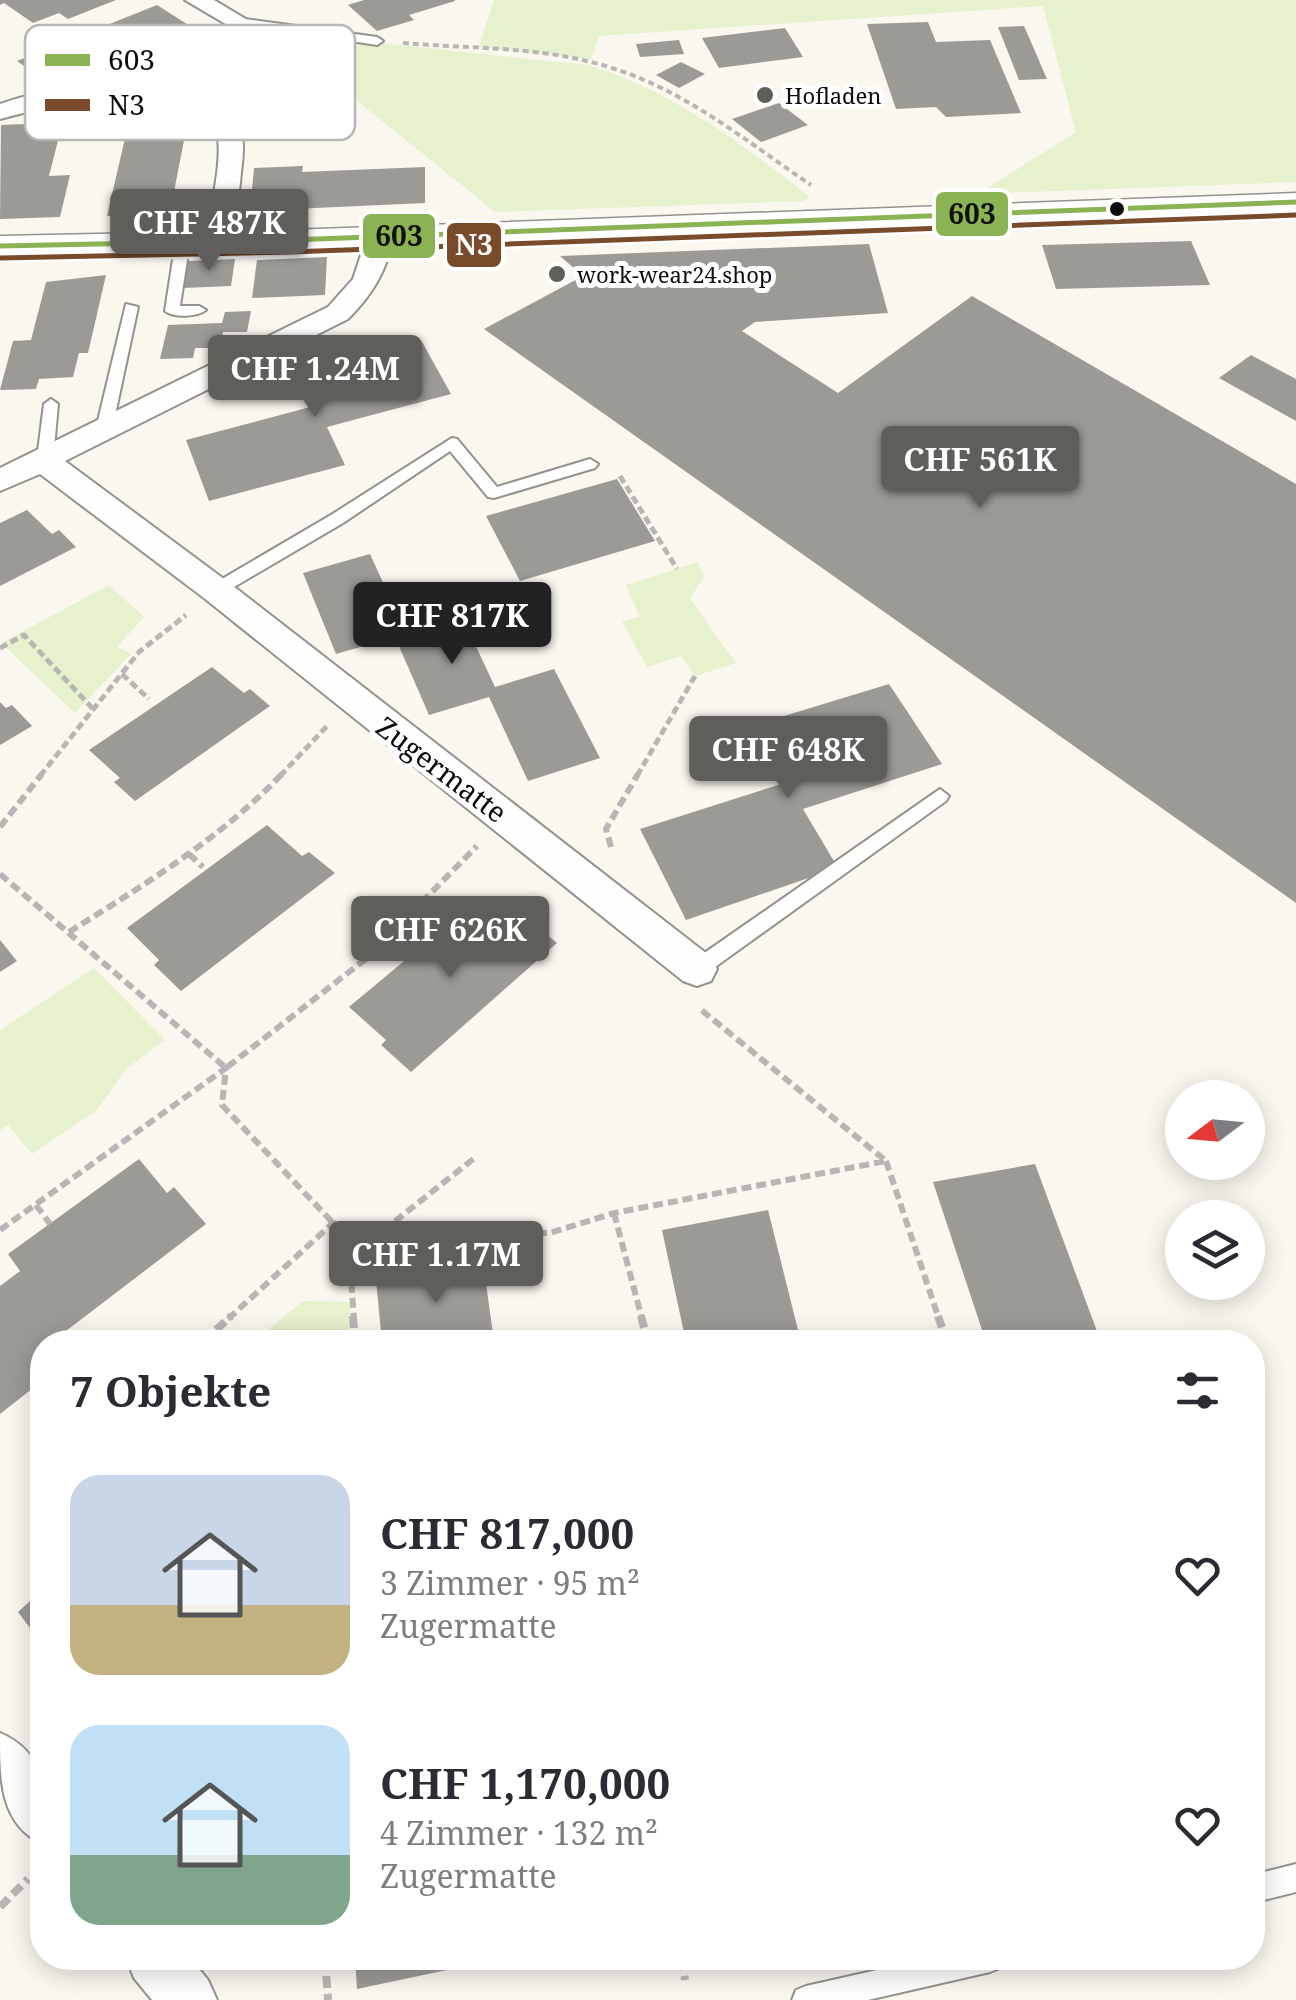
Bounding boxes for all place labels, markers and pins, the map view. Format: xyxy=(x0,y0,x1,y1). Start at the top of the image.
place label: Hofladen xyxy=(785,80,882,110)
marker: Hofladen xyxy=(754,84,776,106)
pin: CHF 487K xyxy=(106,189,312,274)
unlabelled marker xyxy=(1107,199,1127,219)
place label: work-wear24.shop xyxy=(577,259,772,289)
marker: work-wear24.shop xyxy=(546,263,568,285)
pin: CHF 1.24M xyxy=(201,335,429,420)
pin: CHF 561K xyxy=(877,426,1083,511)
pin: CHF 817K xyxy=(349,582,555,667)
pin: CHF 648K xyxy=(685,716,891,801)
pin: CHF 626K xyxy=(347,896,553,981)
pin: CHF 1.17M xyxy=(322,1221,550,1306)

